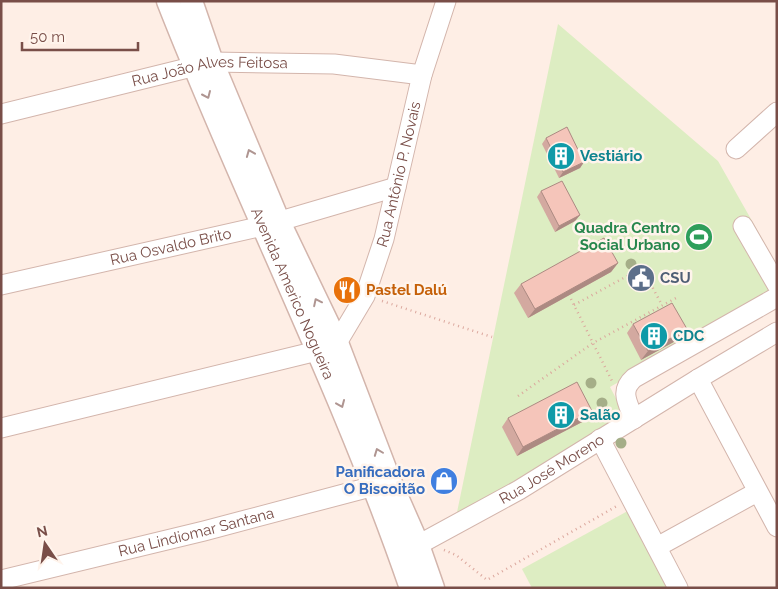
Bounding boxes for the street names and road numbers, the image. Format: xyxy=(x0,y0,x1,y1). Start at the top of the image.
street label: Rua João Alves Feitosa xyxy=(130,53,288,90)
street label: Rua Antônio P. Novais xyxy=(373,100,425,249)
street label: Avenida Americo Nogueira xyxy=(247,205,338,382)
street label: Rua Osvaldo Brito xyxy=(108,224,233,269)
street label: Rua José Moreno xyxy=(496,430,608,508)
street label: Rua Lindiomar Santana xyxy=(117,504,276,560)

